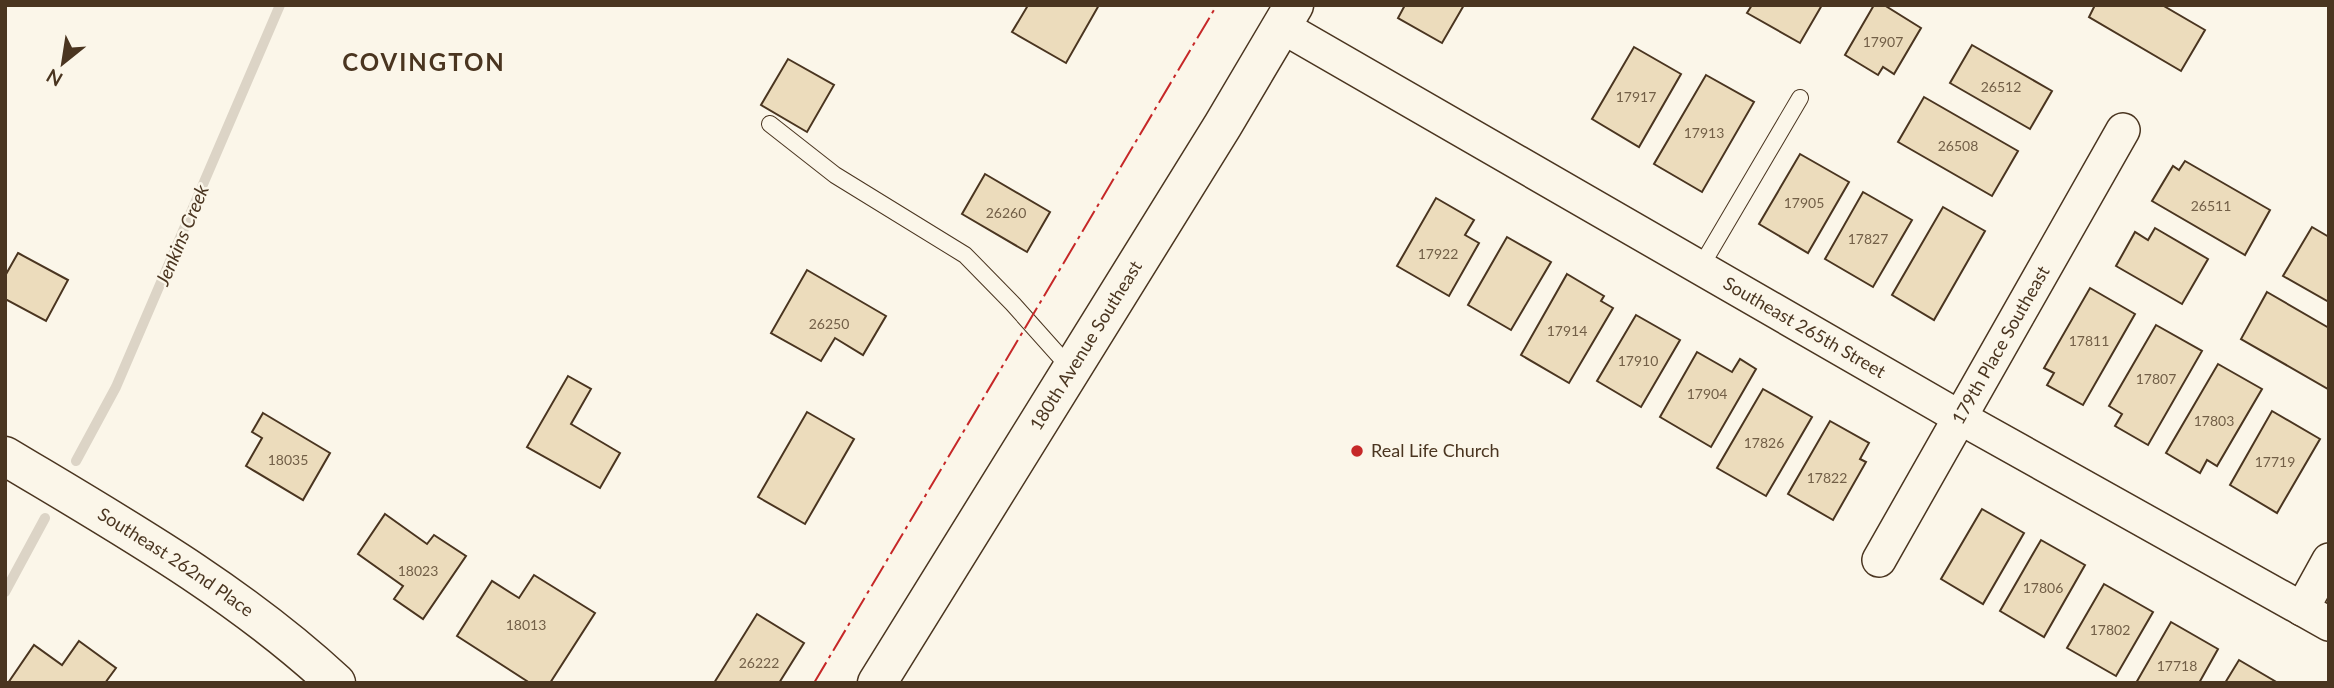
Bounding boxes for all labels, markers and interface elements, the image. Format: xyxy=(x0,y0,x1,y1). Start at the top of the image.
north arrow xyxy=(28,28,98,98)
house number: 17907 xyxy=(1863,33,1903,50)
district label: COVINGTON xyxy=(342,47,506,76)
text: N xyxy=(42,65,66,92)
house number: 26512 xyxy=(1981,78,2021,95)
house number: 17917 xyxy=(1616,88,1656,105)
house number: 17913 xyxy=(1684,124,1724,141)
house number: 26508 xyxy=(1938,137,1978,154)
water label: Jenkins Creek xyxy=(150,180,213,289)
house number: 17905 xyxy=(1784,194,1824,211)
house number: 26511 xyxy=(2191,197,2231,214)
house number: 26260 xyxy=(986,204,1026,221)
house number: 17827 xyxy=(1848,230,1888,247)
house number: 17922 xyxy=(1418,245,1458,262)
street label: 180th Avenue Southeast xyxy=(1025,256,1146,434)
street label: 179th Place Southeast xyxy=(1946,261,2054,428)
street label: Southeast 265th Street xyxy=(1720,271,1890,383)
house number: 26250 xyxy=(809,315,849,332)
house number: 17914 xyxy=(1547,322,1587,339)
house number: 17811 xyxy=(2069,332,2109,349)
house number: 17910 xyxy=(1618,352,1658,369)
house number: 17807 xyxy=(2136,370,2176,387)
house number: 17904 xyxy=(1687,385,1727,402)
house number: 17803 xyxy=(2194,412,2234,429)
house number: 17826 xyxy=(1744,434,1784,451)
place label: Real Life Church xyxy=(1371,439,1500,461)
marker: Real Life Church xyxy=(1349,443,1365,459)
house number: 18035 xyxy=(268,451,308,468)
house number: 17719 xyxy=(2255,453,2295,470)
house number: 17822 xyxy=(1807,469,1847,486)
street label: Southeast 262nd Place xyxy=(94,502,258,621)
house number: 18023 xyxy=(398,562,438,579)
house number: 17806 xyxy=(2023,579,2063,596)
house number: 18013 xyxy=(506,616,546,633)
house number: 17802 xyxy=(2090,621,2130,638)
house number: 26222 xyxy=(739,654,779,671)
house number: 17718 xyxy=(2157,657,2197,674)

